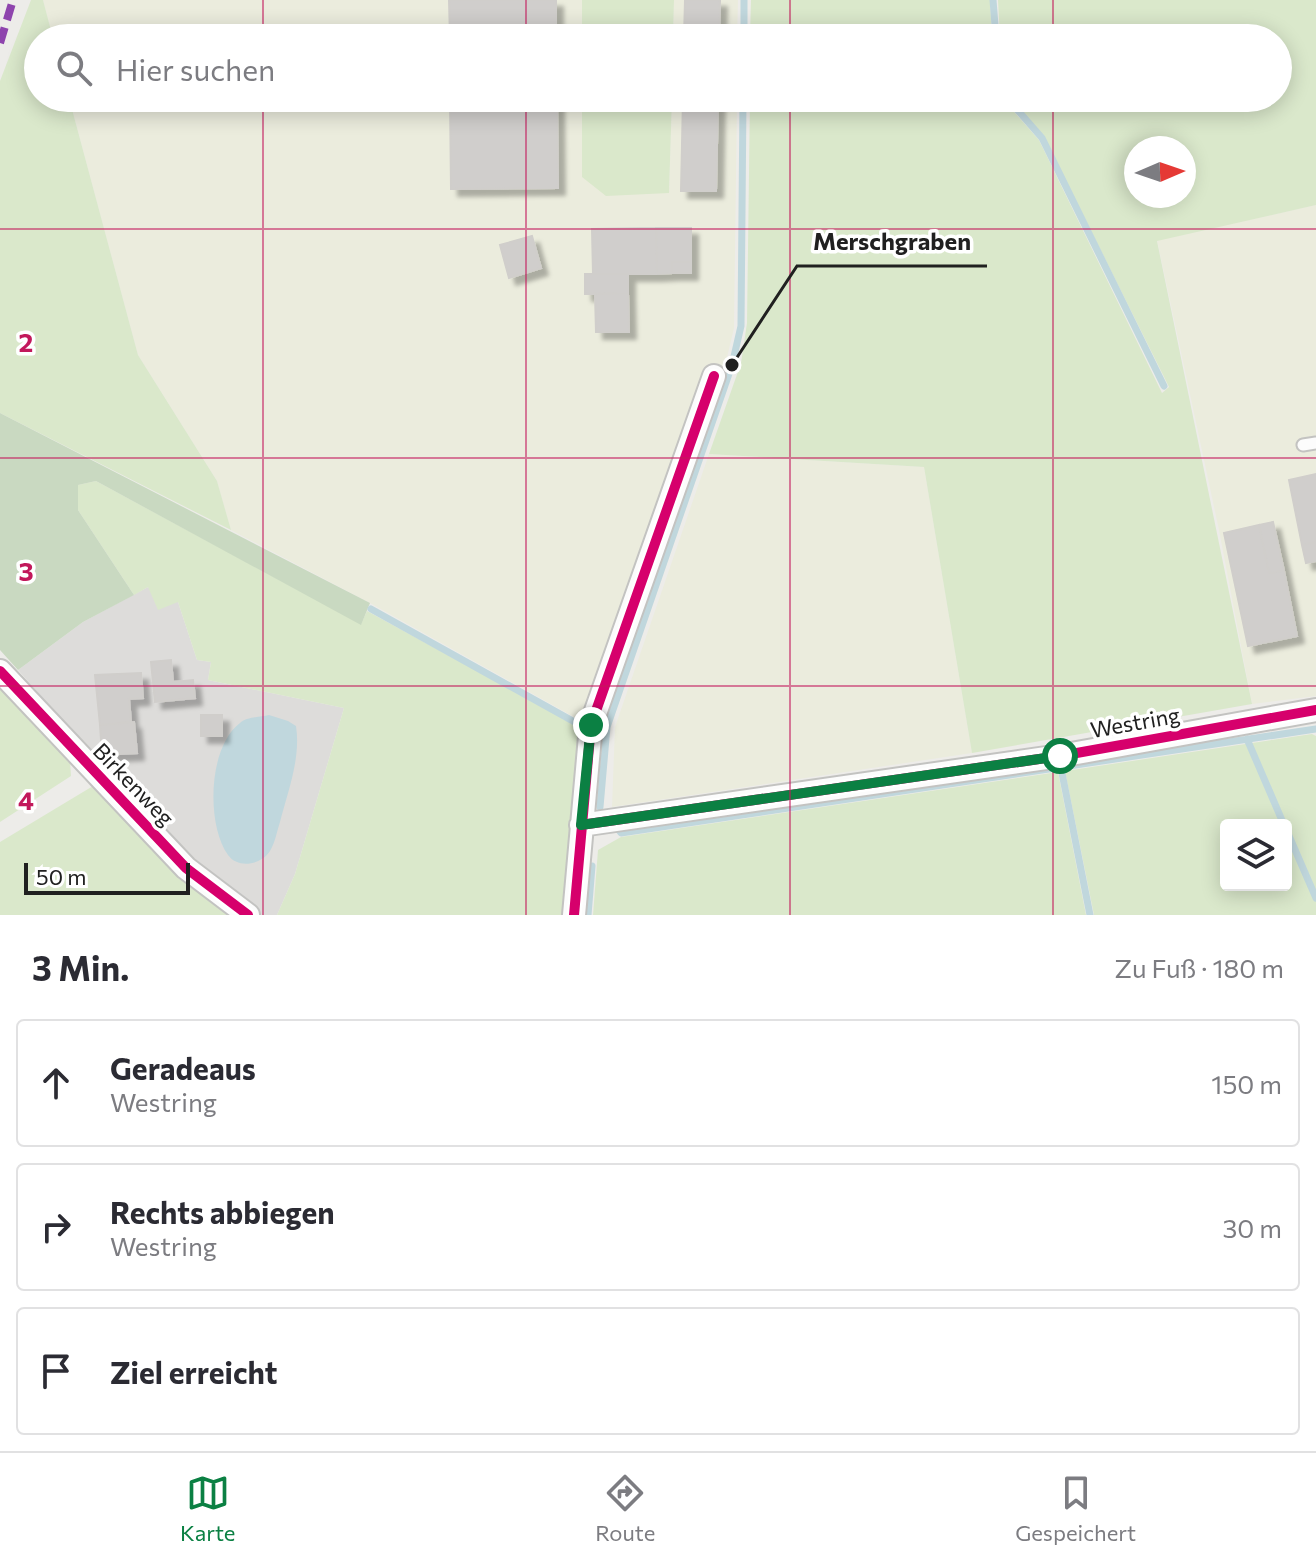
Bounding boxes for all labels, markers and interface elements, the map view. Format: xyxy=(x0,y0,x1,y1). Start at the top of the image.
search box xyxy=(24,24,1292,112)
icon: search xyxy=(52,46,96,90)
text: Hier suchen xyxy=(116,50,275,87)
north arrow xyxy=(1124,136,1196,208)
callout: Merschgraben xyxy=(797,218,987,266)
text: Merschgraben xyxy=(813,226,971,255)
text: 2 xyxy=(19,326,33,357)
text: 3 xyxy=(18,555,34,586)
street label: Westring xyxy=(1088,701,1182,743)
route end xyxy=(573,707,609,743)
street label: Birkenweg xyxy=(88,737,180,831)
route start xyxy=(1042,738,1078,774)
text: 4 xyxy=(18,784,34,815)
map controls xyxy=(1220,819,1292,891)
button: layers xyxy=(1220,819,1292,891)
scale bar xyxy=(24,859,190,895)
text: 50 m xyxy=(36,863,86,890)
text: 3 Min. xyxy=(32,946,129,988)
text: Zu Fuß · 180 m xyxy=(1115,952,1284,983)
text: Geradeaus xyxy=(110,1049,256,1086)
icon: ahead xyxy=(34,1061,78,1105)
text: 150 m xyxy=(1211,1068,1282,1099)
text: Westring xyxy=(110,1086,217,1117)
text: Rechts abbiegen xyxy=(110,1193,335,1230)
icon: right xyxy=(34,1205,78,1249)
text: 30 m xyxy=(1223,1212,1282,1243)
text: Westring xyxy=(110,1230,217,1261)
icon: arrive xyxy=(34,1349,78,1393)
text: Ziel erreicht xyxy=(110,1353,278,1390)
tab: Karte xyxy=(180,1471,235,1546)
tab: Route xyxy=(595,1471,655,1546)
tab: Gespeichert xyxy=(1015,1471,1136,1546)

